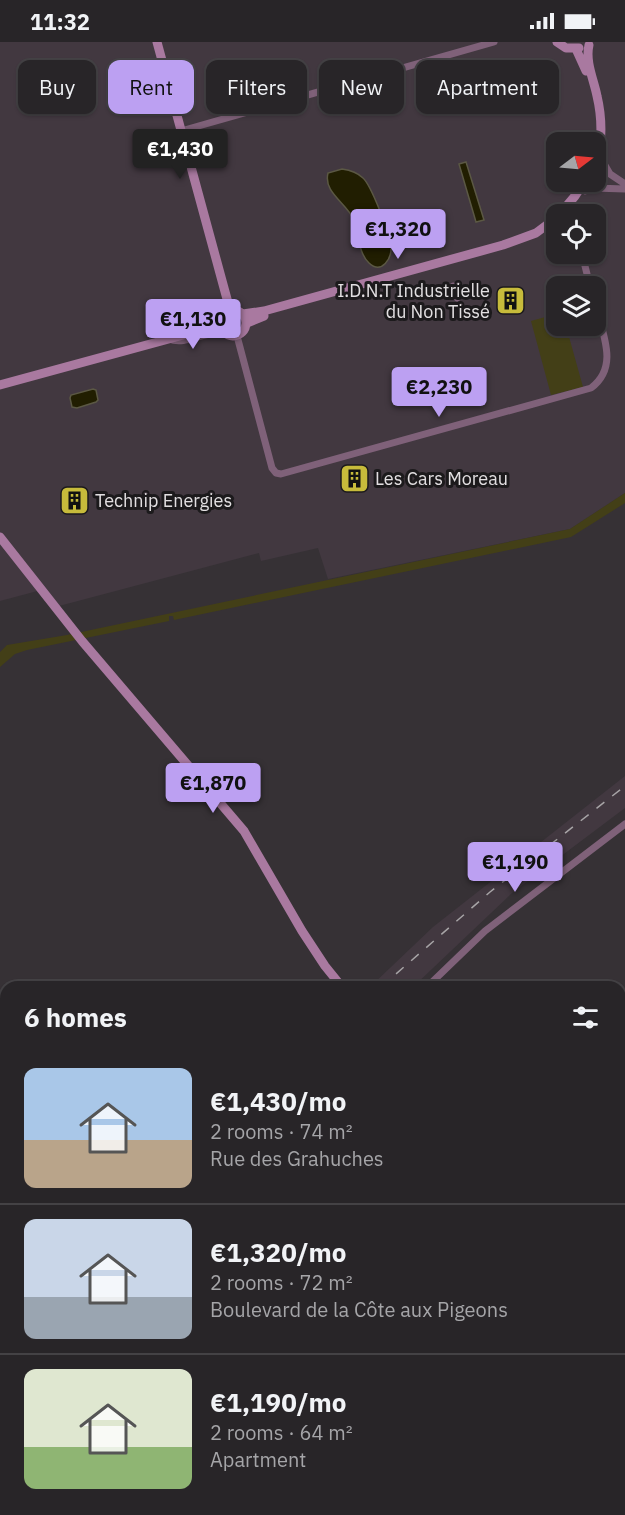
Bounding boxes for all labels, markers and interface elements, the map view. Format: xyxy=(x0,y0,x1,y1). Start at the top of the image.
text: 11:32 xyxy=(30,7,90,36)
chip: Buy xyxy=(18,60,96,114)
chip: Rent xyxy=(108,60,194,114)
chip: Filters xyxy=(206,60,307,114)
chip: New xyxy=(319,60,404,114)
chip: Apartment xyxy=(416,60,559,114)
pin: €1,430 xyxy=(131,129,229,180)
north arrow xyxy=(546,132,606,192)
map controls xyxy=(546,132,606,336)
text: €1,430 xyxy=(147,135,213,162)
button: locate xyxy=(546,204,606,264)
pin: €1,320 xyxy=(349,209,447,260)
text: €1,320 xyxy=(365,215,431,242)
button: layers xyxy=(546,276,606,336)
place label: I.D.N.T Industrielle du Non Tissé xyxy=(337,279,490,323)
building icon: I.D.N.T Industrielle du Non Tissé xyxy=(495,284,527,316)
pin: €1,130 xyxy=(144,299,242,350)
text: €1,130 xyxy=(160,305,226,332)
pin: €2,230 xyxy=(390,367,488,418)
text: €2,230 xyxy=(406,373,472,400)
building icon: Les Cars Moreau xyxy=(338,462,370,494)
place label: Les Cars Moreau xyxy=(375,467,508,490)
building icon: Technip Energies xyxy=(58,484,90,516)
place label: Technip Energies xyxy=(95,489,232,512)
pin: €1,870 xyxy=(164,763,262,814)
text: €1,870 xyxy=(180,769,246,796)
pin: €1,190 xyxy=(466,842,564,893)
text: €1,190 xyxy=(482,848,548,875)
text: 6 homes xyxy=(24,1000,127,1034)
icon: filters xyxy=(569,1001,602,1034)
text: €1,430/mo xyxy=(210,1084,346,1118)
icon: home xyxy=(72,1092,144,1164)
text: 2 rooms · 74 m² xyxy=(210,1118,353,1145)
text: Rue des Grahuches xyxy=(210,1145,384,1172)
text: €1,320/mo xyxy=(210,1235,346,1269)
icon: home xyxy=(72,1243,144,1315)
text: 2 rooms · 72 m² xyxy=(210,1269,353,1296)
text: Boulevard de la Côte aux Pigeons xyxy=(210,1296,508,1323)
text: €1,190/mo xyxy=(210,1385,346,1419)
icon: home xyxy=(72,1393,144,1465)
text: 2 rooms · 64 m² xyxy=(210,1419,353,1446)
text: Apartment xyxy=(210,1446,306,1473)

